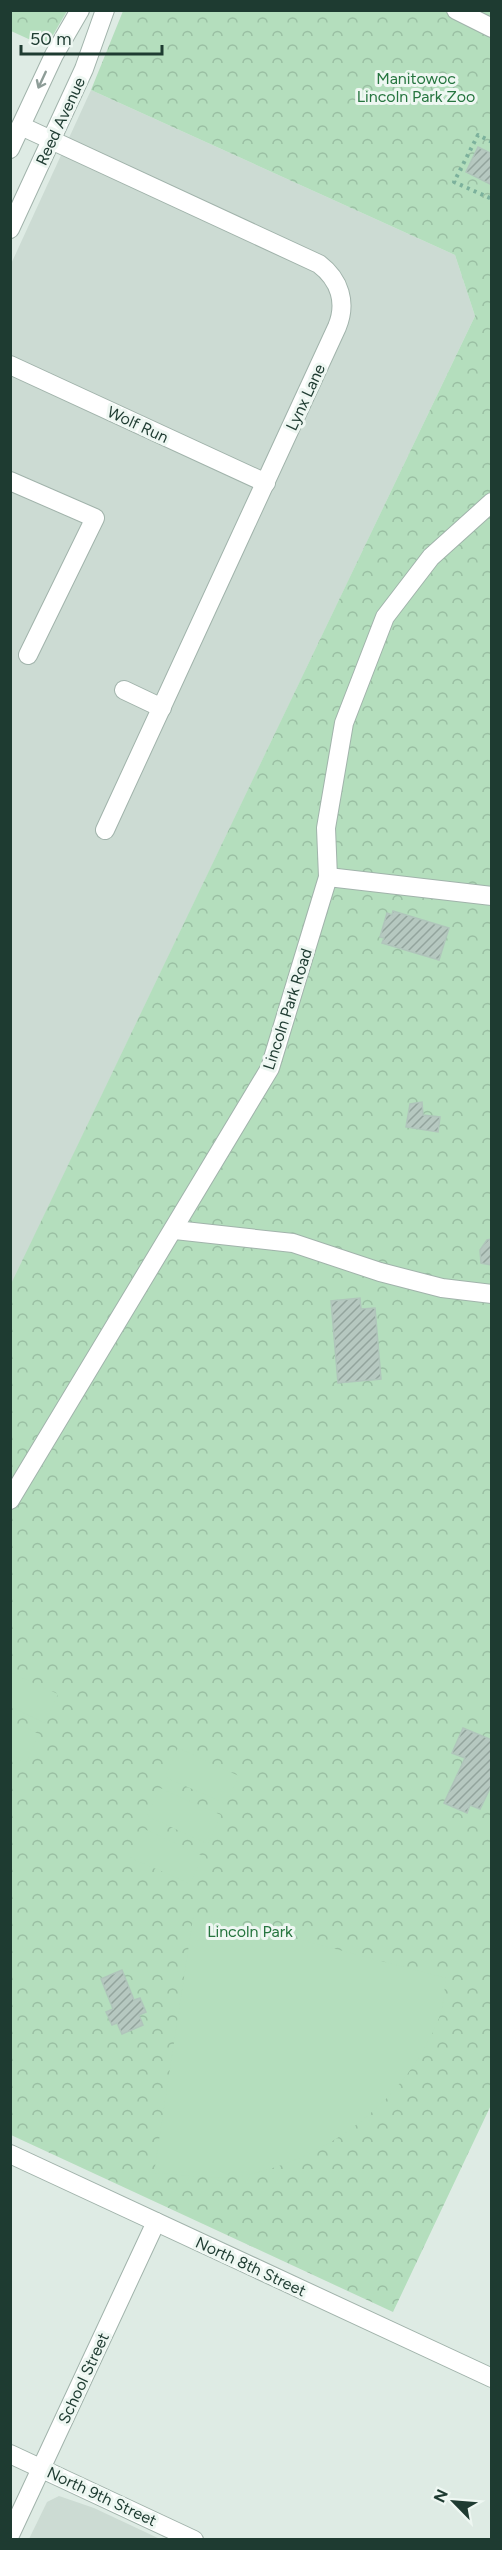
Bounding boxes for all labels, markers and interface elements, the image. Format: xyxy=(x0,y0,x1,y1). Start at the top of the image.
scale bar xyxy=(21,18,162,56)
text: 50 m xyxy=(30,28,72,50)
park label: Manitowoc Lincoln Park Zoo xyxy=(357,69,475,106)
one-way arrow xyxy=(36,71,48,89)
street label: Reed Avenue xyxy=(32,74,89,168)
street label: Lynx Lane xyxy=(282,361,329,434)
street label: Wolf Run xyxy=(104,402,171,447)
street label: Lincoln Park Road xyxy=(259,946,316,1072)
park label: Lincoln Park xyxy=(207,1922,293,1941)
street label: North 8th Street xyxy=(193,2233,309,2300)
street label: School Street xyxy=(54,2330,113,2427)
street label: North 9th Street xyxy=(44,2463,160,2530)
north arrow xyxy=(424,2472,484,2532)
text: N xyxy=(430,2486,452,2505)

